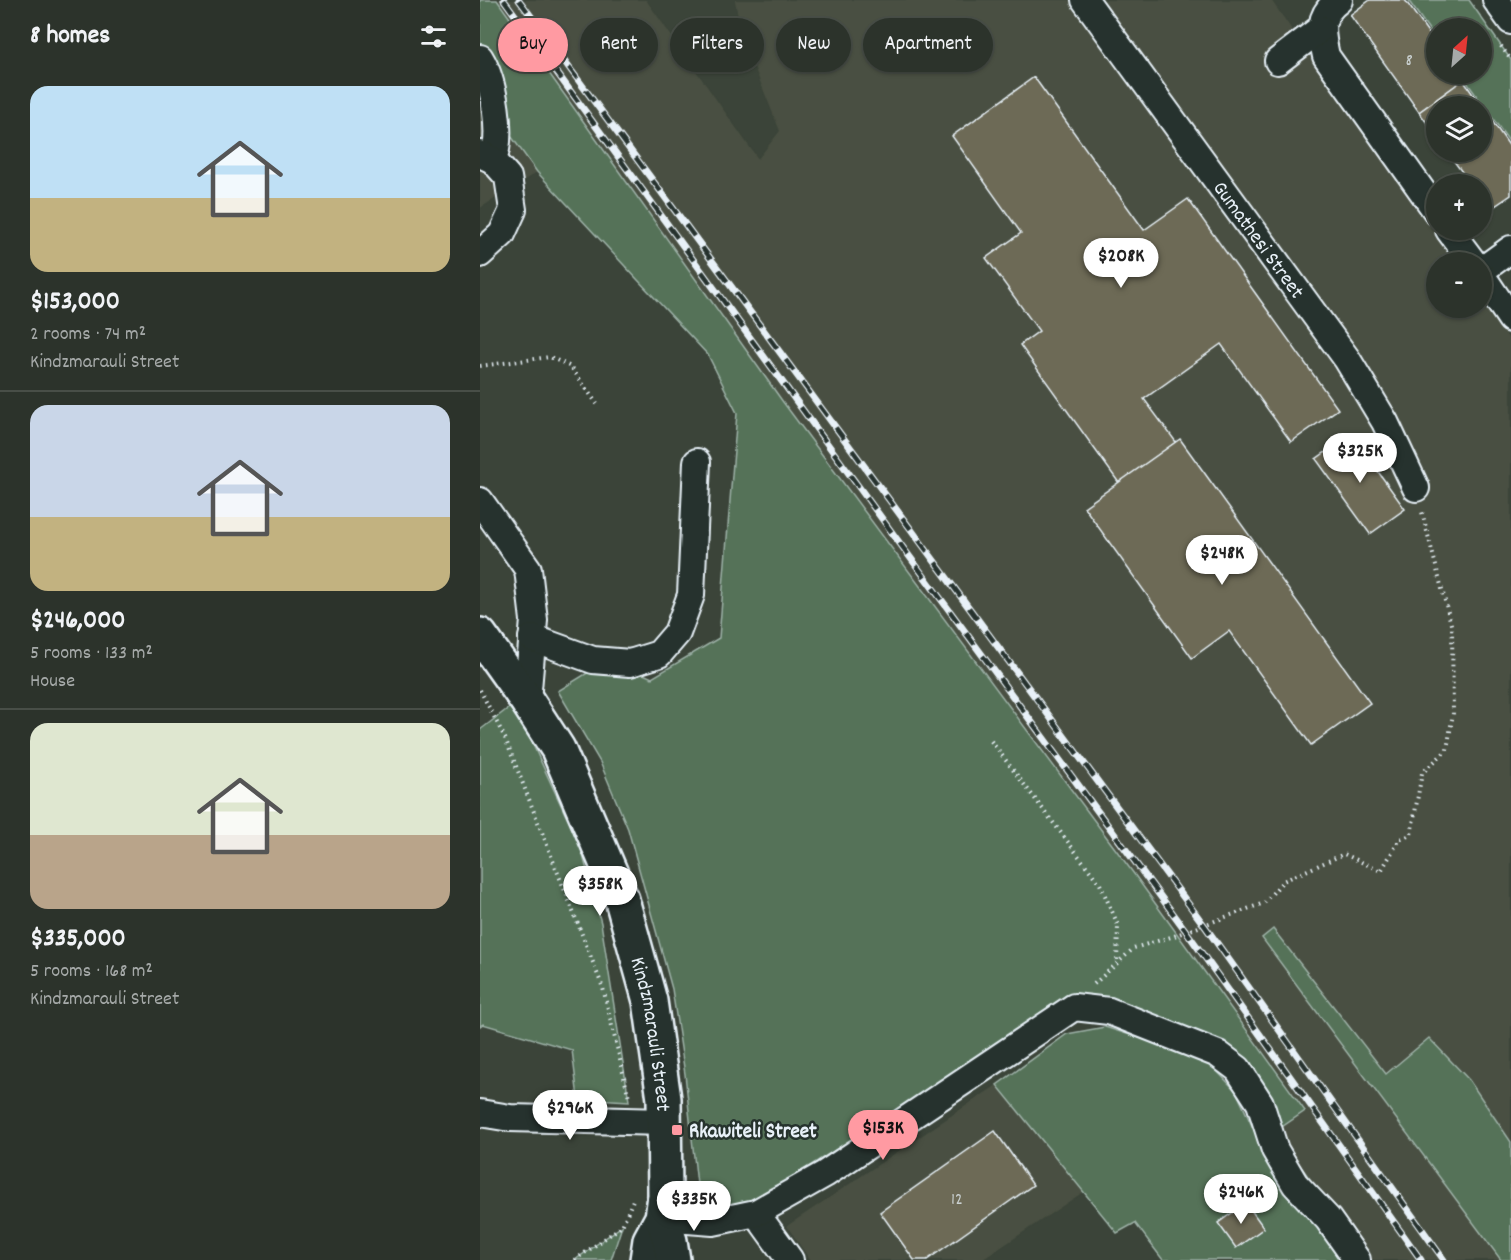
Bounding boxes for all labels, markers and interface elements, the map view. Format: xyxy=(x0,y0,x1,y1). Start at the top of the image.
text: 8 homes xyxy=(30,18,110,55)
chip: Buy xyxy=(498,18,568,72)
chip: Rent xyxy=(580,18,658,72)
chip: Filters xyxy=(670,18,764,72)
chip: New xyxy=(776,18,851,72)
chip: Apartment xyxy=(863,18,993,72)
north arrow xyxy=(1426,18,1492,84)
map controls xyxy=(1426,18,1492,318)
icon: filters xyxy=(417,20,450,53)
house number: 8 xyxy=(1405,49,1413,74)
button: layers xyxy=(1426,96,1492,162)
icon: home xyxy=(186,125,294,233)
button: + xyxy=(1426,174,1492,240)
street label: Gumathesi Street xyxy=(1204,176,1310,306)
pin: $208K xyxy=(1079,238,1163,289)
text: $208K xyxy=(1097,243,1145,271)
button: − xyxy=(1426,252,1492,318)
text: $153,000 xyxy=(30,284,120,321)
text: 2 rooms · 74 m² xyxy=(30,321,146,349)
text: Kindzmarauli Street xyxy=(30,349,179,377)
pin: $325K xyxy=(1318,433,1402,484)
text: $325K xyxy=(1337,438,1383,466)
icon: home xyxy=(186,444,294,552)
pin: $248K xyxy=(1180,535,1264,586)
text: $248K xyxy=(1200,540,1244,568)
text: $246,000 xyxy=(30,603,126,640)
text: 5 rooms · 133 m² xyxy=(30,640,153,668)
text: House xyxy=(30,668,75,696)
icon: home xyxy=(186,762,294,870)
pin: $358K xyxy=(558,866,642,917)
text: $358K xyxy=(577,871,623,899)
text: $335,000 xyxy=(30,921,126,958)
street label: Kindzmarauli Street xyxy=(621,954,676,1112)
text: 5 rooms · 168 m² xyxy=(30,958,153,986)
text: Kindzmarauli Street xyxy=(30,986,179,1014)
pin: $296K xyxy=(528,1090,612,1141)
text: $296K xyxy=(546,1095,594,1123)
pin: $153K xyxy=(841,1110,925,1161)
text: $153K xyxy=(862,1115,904,1143)
place label: Rkawiteli Street xyxy=(689,1118,817,1148)
marker: Rkawiteli Street xyxy=(670,1123,684,1137)
pin: $246K xyxy=(1199,1174,1283,1225)
text: $246K xyxy=(1218,1179,1264,1207)
pin: $335K xyxy=(652,1181,736,1232)
text: $335K xyxy=(671,1186,717,1214)
house number: 12 xyxy=(951,1188,963,1213)

